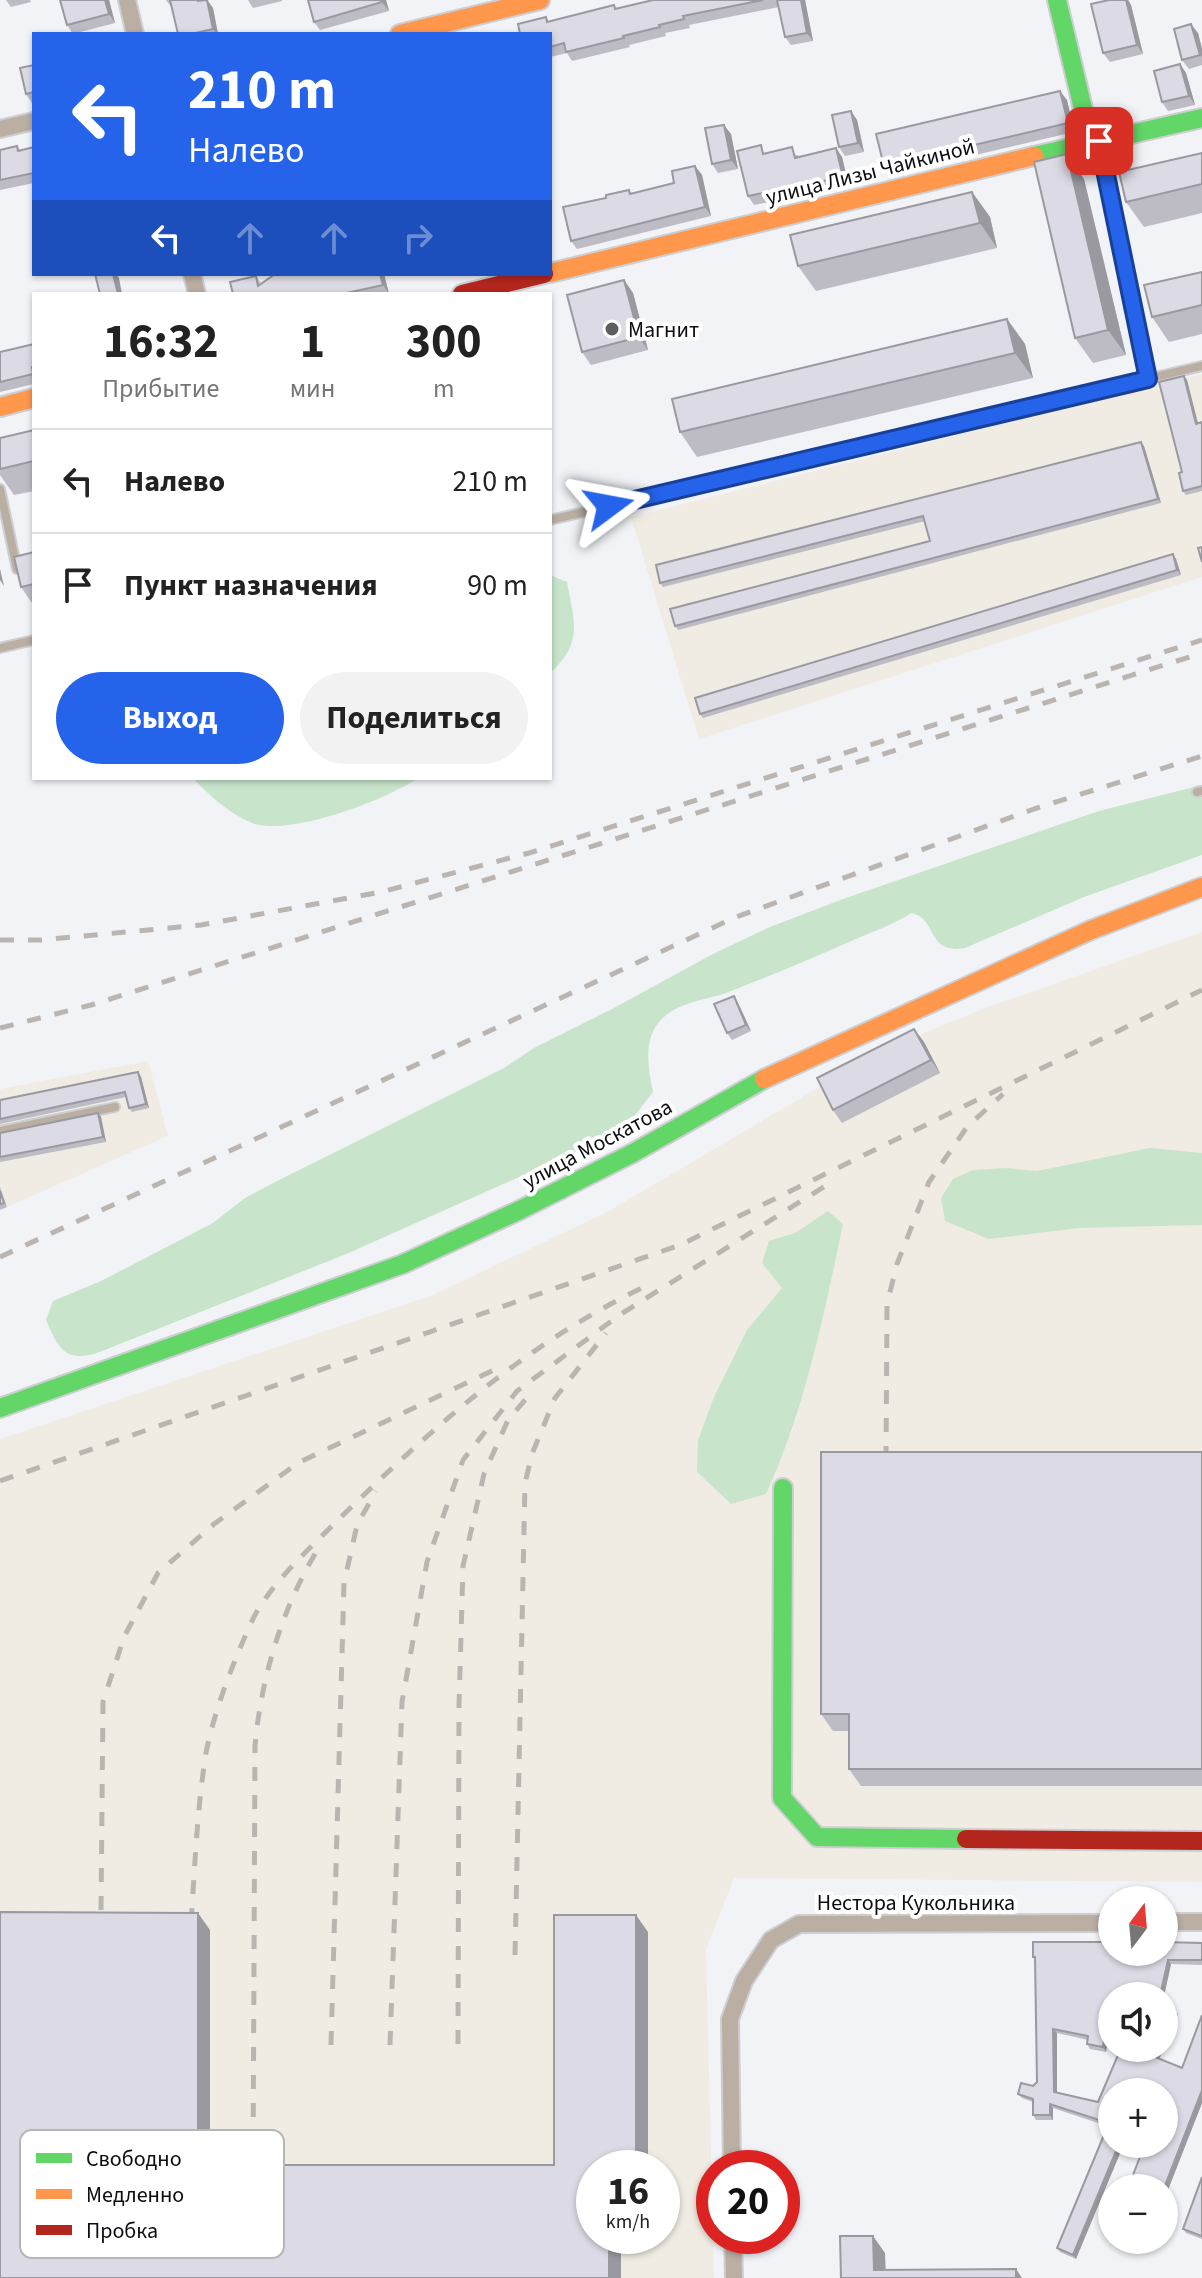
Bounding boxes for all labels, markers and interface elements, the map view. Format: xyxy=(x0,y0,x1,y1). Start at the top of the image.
text: 210 m xyxy=(188,51,336,130)
icon: left xyxy=(56,64,160,168)
pin xyxy=(1065,107,1133,175)
icon: arrive xyxy=(1077,119,1121,163)
text: Налево xyxy=(188,125,304,176)
street label: улица Лизы Чайкиной xyxy=(762,131,978,213)
icon: left xyxy=(144,216,188,260)
icon: ahead xyxy=(228,216,272,260)
icon: ahead xyxy=(312,216,356,260)
icon: right xyxy=(396,216,440,260)
text: 16:32 xyxy=(103,308,219,376)
text: 1 xyxy=(300,308,325,376)
text: 300 xyxy=(406,308,482,376)
place label: Магнит xyxy=(628,314,699,346)
marker: Магнит xyxy=(603,320,621,338)
text: Прибытие xyxy=(102,370,219,407)
text: мин xyxy=(290,370,335,407)
text: m xyxy=(433,370,454,407)
icon: left xyxy=(56,459,100,503)
text: Налево xyxy=(124,460,225,503)
text: 210 m xyxy=(452,460,528,503)
position arrow xyxy=(567,464,651,548)
icon: arrive xyxy=(56,563,100,607)
text: Пункт назначения xyxy=(124,564,378,607)
text: 90 m xyxy=(467,564,528,607)
button: Выход xyxy=(56,672,284,764)
button: Поделиться xyxy=(300,672,528,764)
street label: улица Москатова xyxy=(517,1091,678,1197)
north arrow xyxy=(1098,1886,1178,1966)
map controls xyxy=(1098,1886,1178,2254)
street label: Нестора Кукольника xyxy=(817,1887,1015,1919)
button: sound xyxy=(1098,1982,1178,2062)
button: + xyxy=(1098,2078,1178,2158)
legend xyxy=(20,2130,284,2258)
text: Свободно xyxy=(86,2143,182,2175)
speed limit sign: 20 xyxy=(696,2150,800,2254)
text: 16 xyxy=(607,2163,649,2220)
button: − xyxy=(1098,2174,1178,2254)
text: Медленно xyxy=(86,2179,184,2211)
text: km/h xyxy=(606,2208,650,2236)
text: Пробка xyxy=(86,2215,158,2247)

